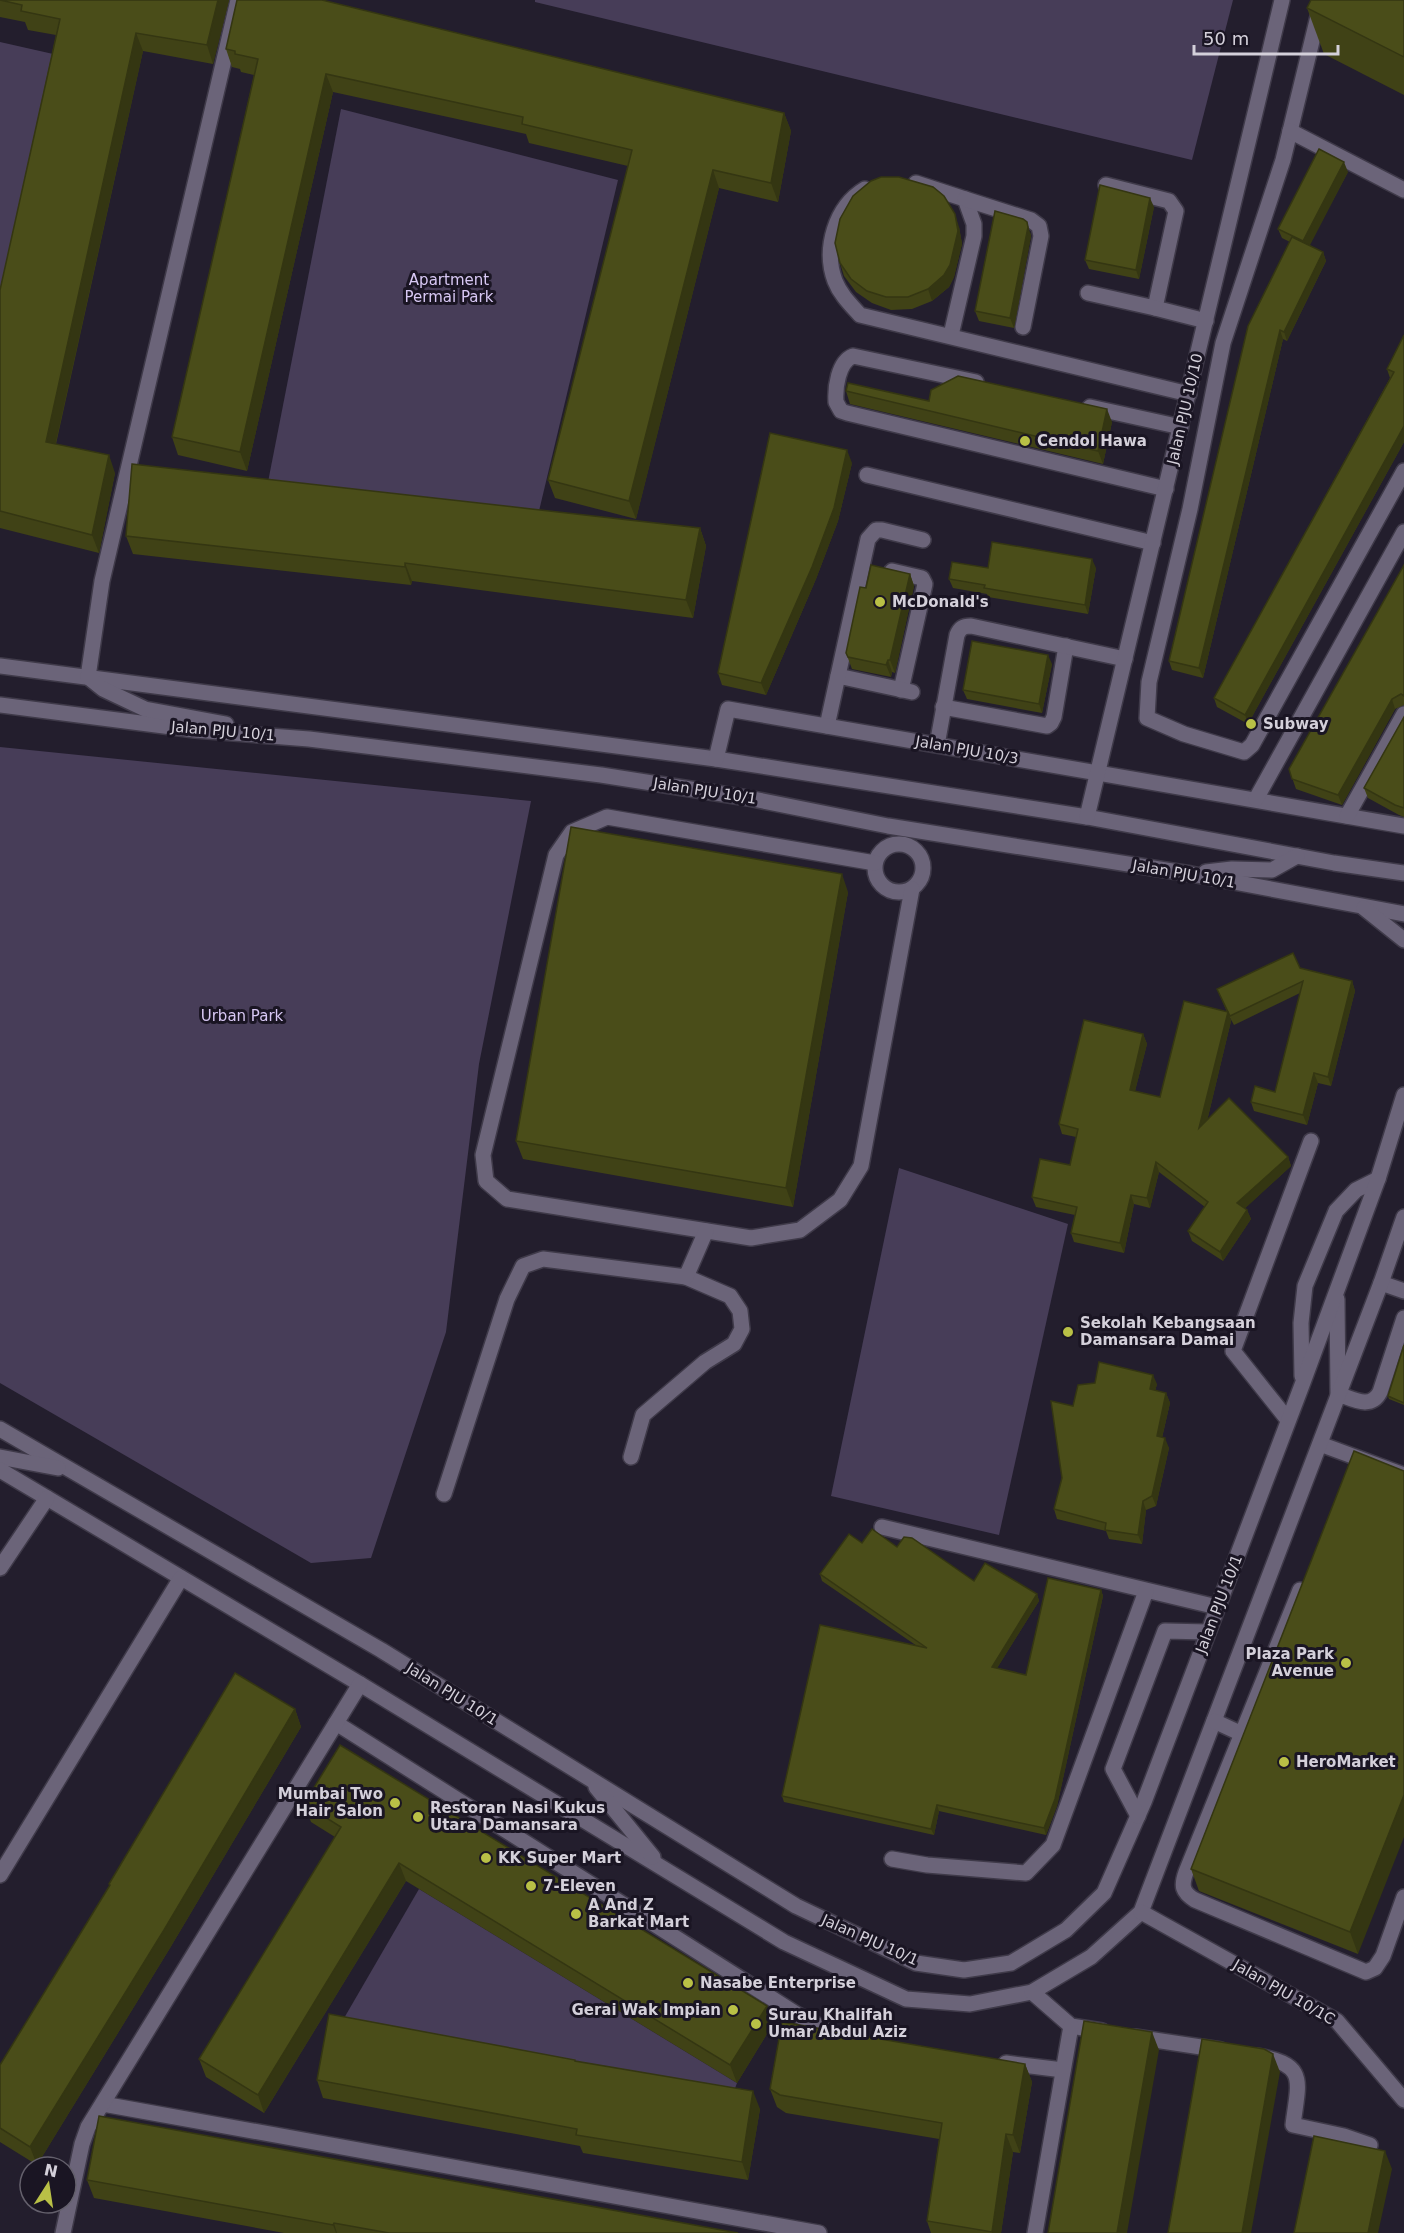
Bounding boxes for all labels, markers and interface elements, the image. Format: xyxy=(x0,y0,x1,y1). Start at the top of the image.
scale bar xyxy=(1194,18,1338,56)
text: 50 m xyxy=(1203,28,1249,49)
park label: Apartment Permai Park xyxy=(405,271,494,306)
street label: Jalan PJU 10/10 xyxy=(1163,352,1207,467)
place label: Cendol Hawa xyxy=(1037,432,1147,450)
marker: Cendol Hawa xyxy=(1018,434,1032,448)
place label: McDonald's xyxy=(892,593,989,611)
marker: McDonald's xyxy=(873,595,887,609)
place label: Subway xyxy=(1263,715,1329,733)
street label: Jalan PJU 10/1 xyxy=(169,717,276,745)
marker: Subway xyxy=(1244,717,1258,731)
street label: Jalan PJU 10/3 xyxy=(913,732,1020,768)
street label: Jalan PJU 10/1 xyxy=(651,774,758,808)
street label: Jalan PJU 10/1 xyxy=(1130,856,1237,892)
park label: Urban Park xyxy=(201,1007,284,1025)
place label: Sekolah Kebangsaan Damansara Damai xyxy=(1080,1314,1256,1349)
marker: Sekolah Kebangsaan Damansara Damai xyxy=(1061,1325,1075,1339)
street label: Jalan PJU 10/1 xyxy=(1192,1552,1246,1657)
place label: Plaza Park Avenue xyxy=(1246,1645,1335,1680)
marker: Plaza Park Avenue xyxy=(1339,1656,1353,1670)
street label: Jalan PJU 10/1 xyxy=(402,1658,501,1729)
place label: HeroMarket xyxy=(1296,1753,1396,1771)
marker: HeroMarket xyxy=(1277,1755,1291,1769)
place label: Mumbai Two Hair Salon xyxy=(278,1785,383,1820)
marker: Mumbai Two Hair Salon xyxy=(388,1796,402,1810)
place label: Restoran Nasi Kukus Utara Damansara xyxy=(430,1799,605,1834)
marker: Restoran Nasi Kukus Utara Damansara xyxy=(411,1810,425,1824)
place label: KK Super Mart xyxy=(498,1849,621,1867)
marker: KK Super Mart xyxy=(479,1851,493,1865)
place label: 7-Eleven xyxy=(543,1877,616,1895)
marker: 7-Eleven xyxy=(524,1879,538,1893)
place label: A And Z Barkat Mart xyxy=(588,1896,689,1931)
marker: A And Z Barkat Mart xyxy=(569,1907,583,1921)
street label: Jalan PJU 10/1 xyxy=(818,1910,921,1969)
street label: Jalan PJU 10/1C xyxy=(1229,1955,1338,2028)
place label: Nasabe Enterprise xyxy=(700,1974,856,1992)
marker: Nasabe Enterprise xyxy=(681,1976,695,1990)
place label: Gerai Wak Impian xyxy=(571,2001,721,2019)
marker: Gerai Wak Impian xyxy=(726,2003,740,2017)
place label: Surau Khalifah Umar Abdul Aziz xyxy=(768,2006,907,2041)
marker: Surau Khalifah Umar Abdul Aziz xyxy=(749,2017,763,2031)
north arrow xyxy=(18,2155,78,2215)
text: N xyxy=(42,2160,60,2182)

